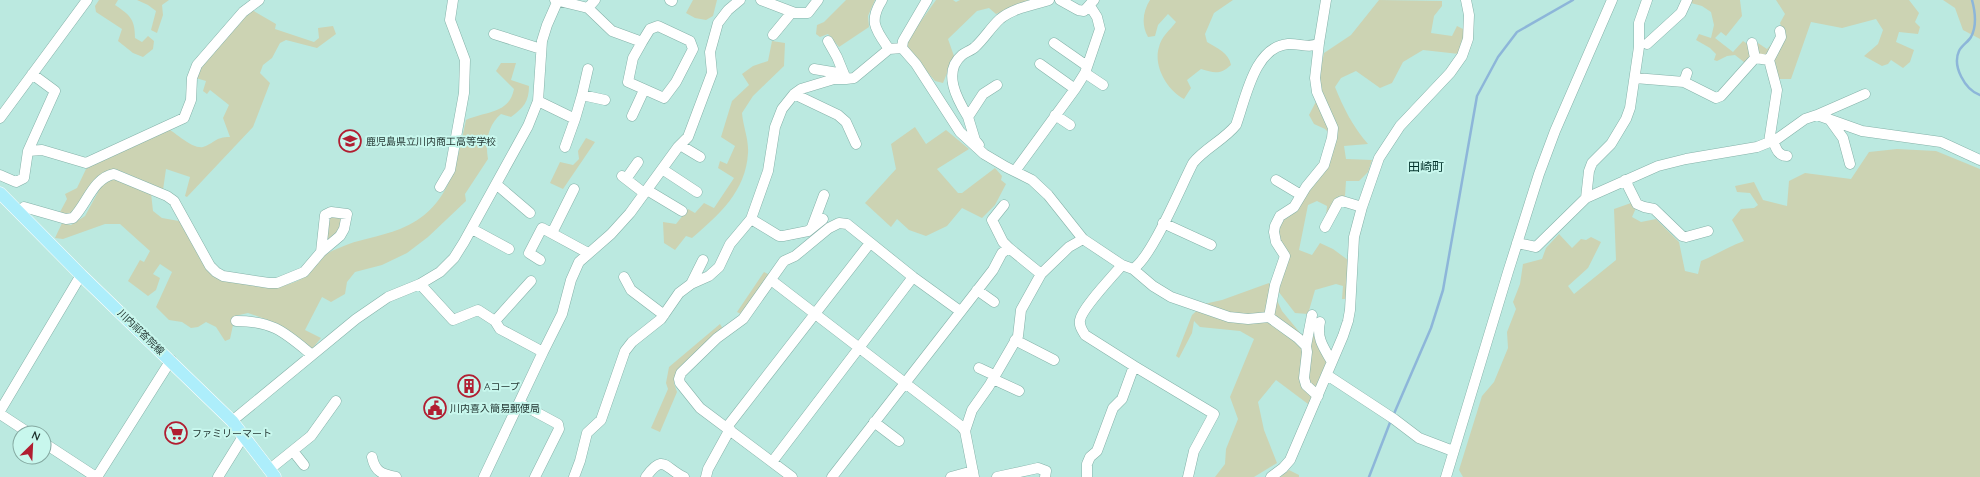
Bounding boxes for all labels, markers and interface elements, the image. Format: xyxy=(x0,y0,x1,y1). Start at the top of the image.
school or university icon: 鹿児島県立川内商工高等学校 xyxy=(337,128,363,154)
place label: 鹿児島県立川内商工高等学校 xyxy=(366,135,496,148)
district label: 田崎町 xyxy=(1408,159,1444,174)
street label: 川内祁答院線 xyxy=(115,306,167,358)
building icon: Aコープ xyxy=(456,373,482,399)
place label: Aコープ xyxy=(484,380,520,393)
public building icon: 川内喜入簡易郵便局 xyxy=(422,395,448,421)
place label: 川内喜入簡易郵便局 xyxy=(450,402,540,415)
supermarket icon: ファミリーマート xyxy=(163,420,189,446)
north arrow xyxy=(12,425,52,465)
place label: ファミリーマート xyxy=(192,427,272,440)
text: N xyxy=(30,428,43,444)

